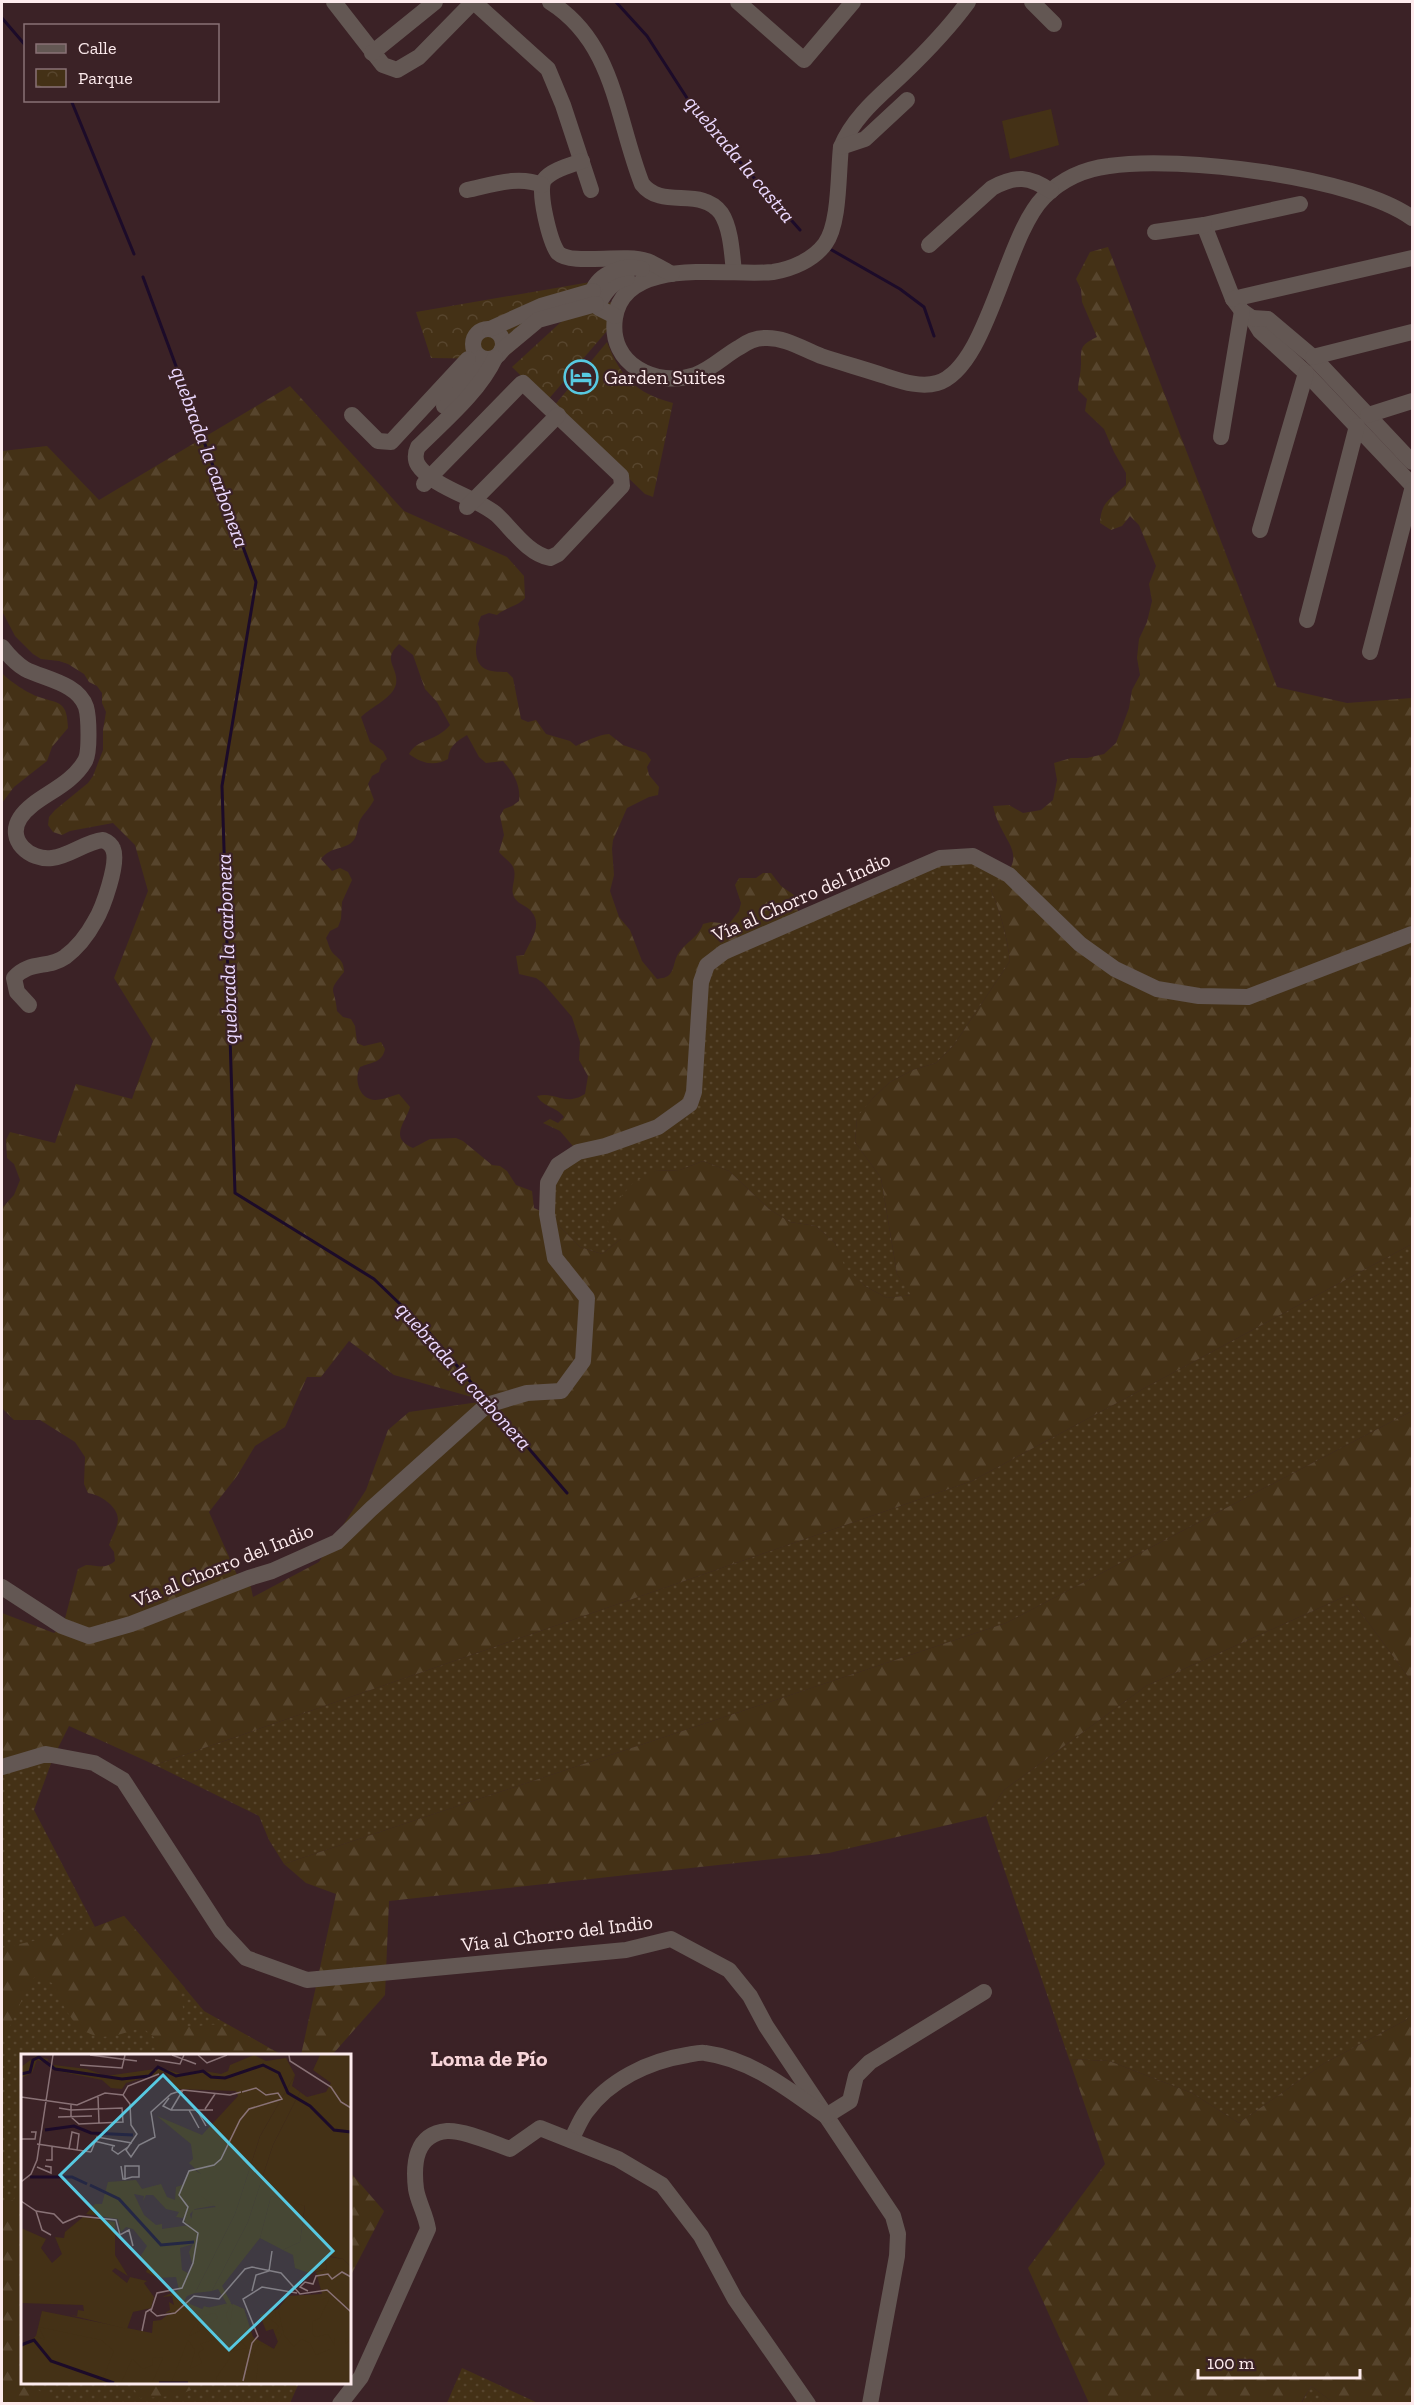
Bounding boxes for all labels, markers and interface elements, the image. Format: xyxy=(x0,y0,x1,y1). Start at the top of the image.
legend xyxy=(24,24,219,102)
text: Calle xyxy=(78,37,116,59)
text: Parque xyxy=(78,67,133,89)
water label: quebrada la castra xyxy=(680,90,801,228)
hotel icon: Garden Suites xyxy=(563,359,599,395)
water label: quebrada la carbonera xyxy=(166,363,255,551)
place label: Garden Suites xyxy=(604,365,725,389)
street label: Vía al Chorro del Indio xyxy=(707,847,894,948)
water label: quebrada la carbonera xyxy=(211,853,242,1045)
water label: quebrada la carbonera xyxy=(391,1296,537,1455)
street label: Vía al Chorro del Indio xyxy=(128,1518,317,1613)
street label: Vía al Chorro del Indio xyxy=(459,1909,654,1957)
district label: Loma de Pío xyxy=(431,2045,548,2072)
inset map xyxy=(21,2054,351,2384)
scale bar xyxy=(1198,2342,1360,2380)
text: 100 m xyxy=(1207,2352,1255,2374)

